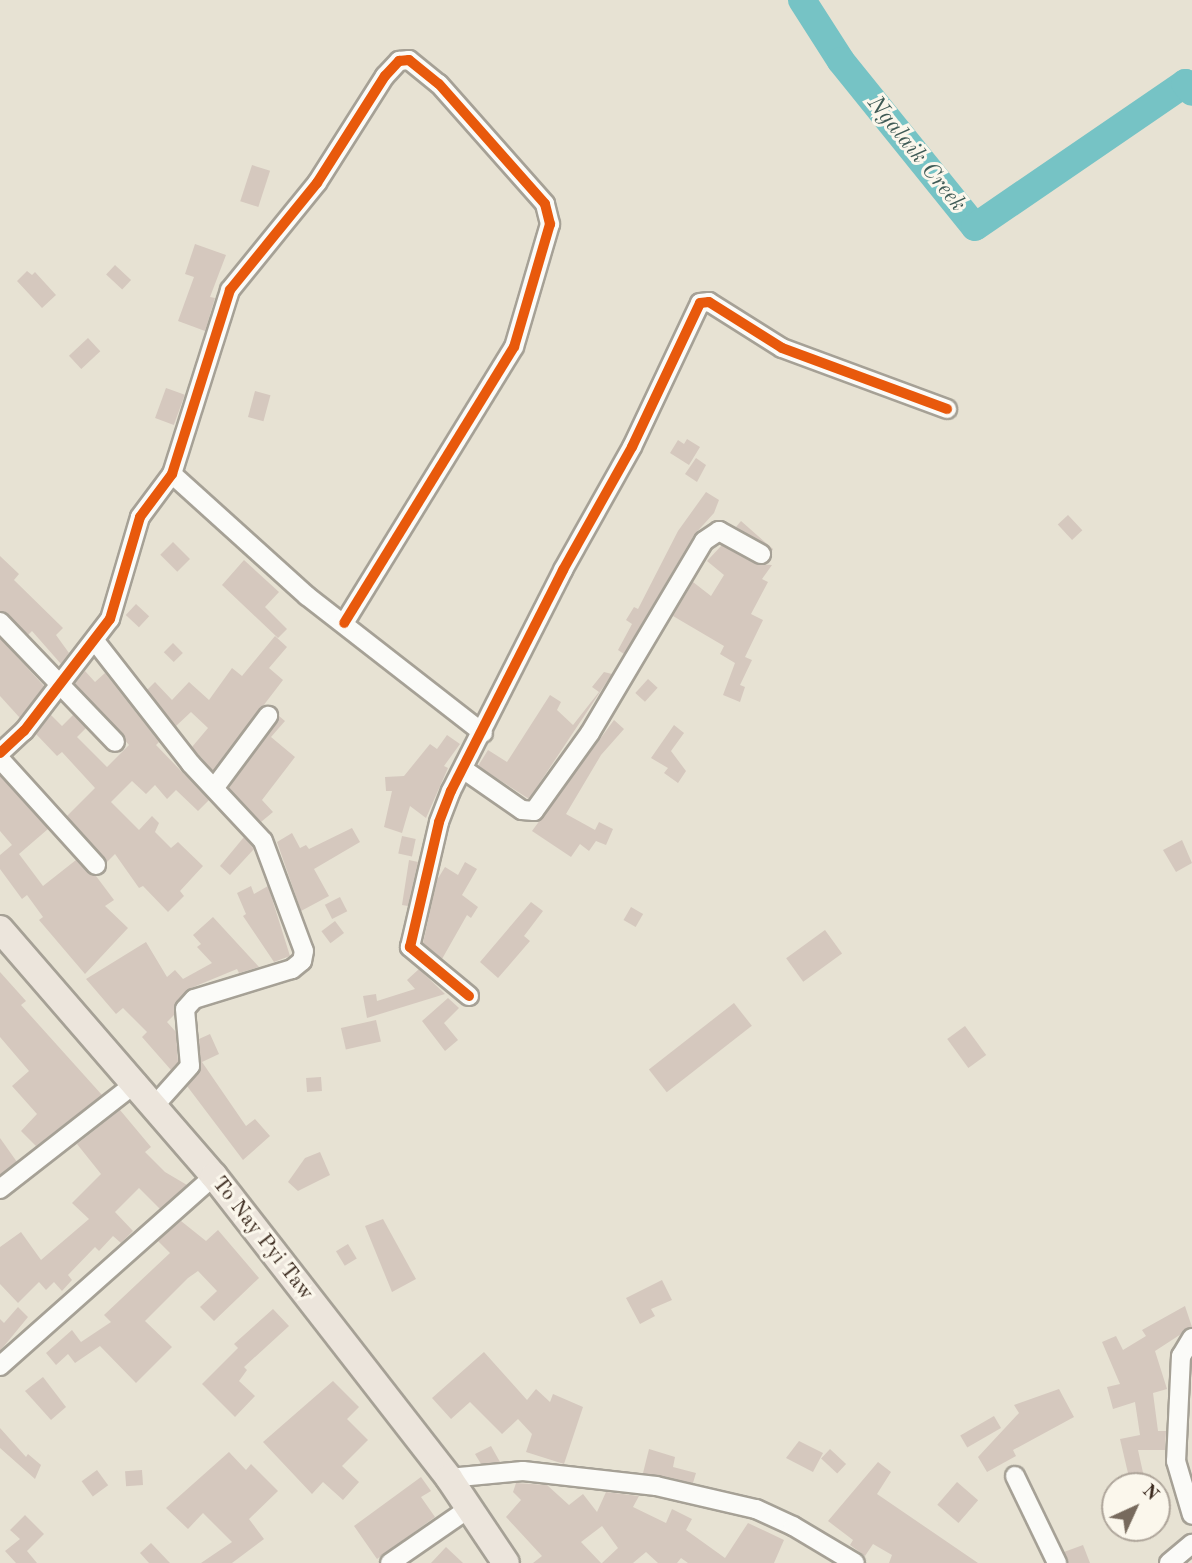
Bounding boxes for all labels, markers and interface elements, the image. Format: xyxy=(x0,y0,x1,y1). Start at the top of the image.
water label: Ngalaik Creek xyxy=(861,90,971,218)
street label: To Nay Pyi Taw xyxy=(206,1172,318,1306)
north arrow xyxy=(1101,1472,1171,1542)
text: N xyxy=(1138,1481,1162,1505)

